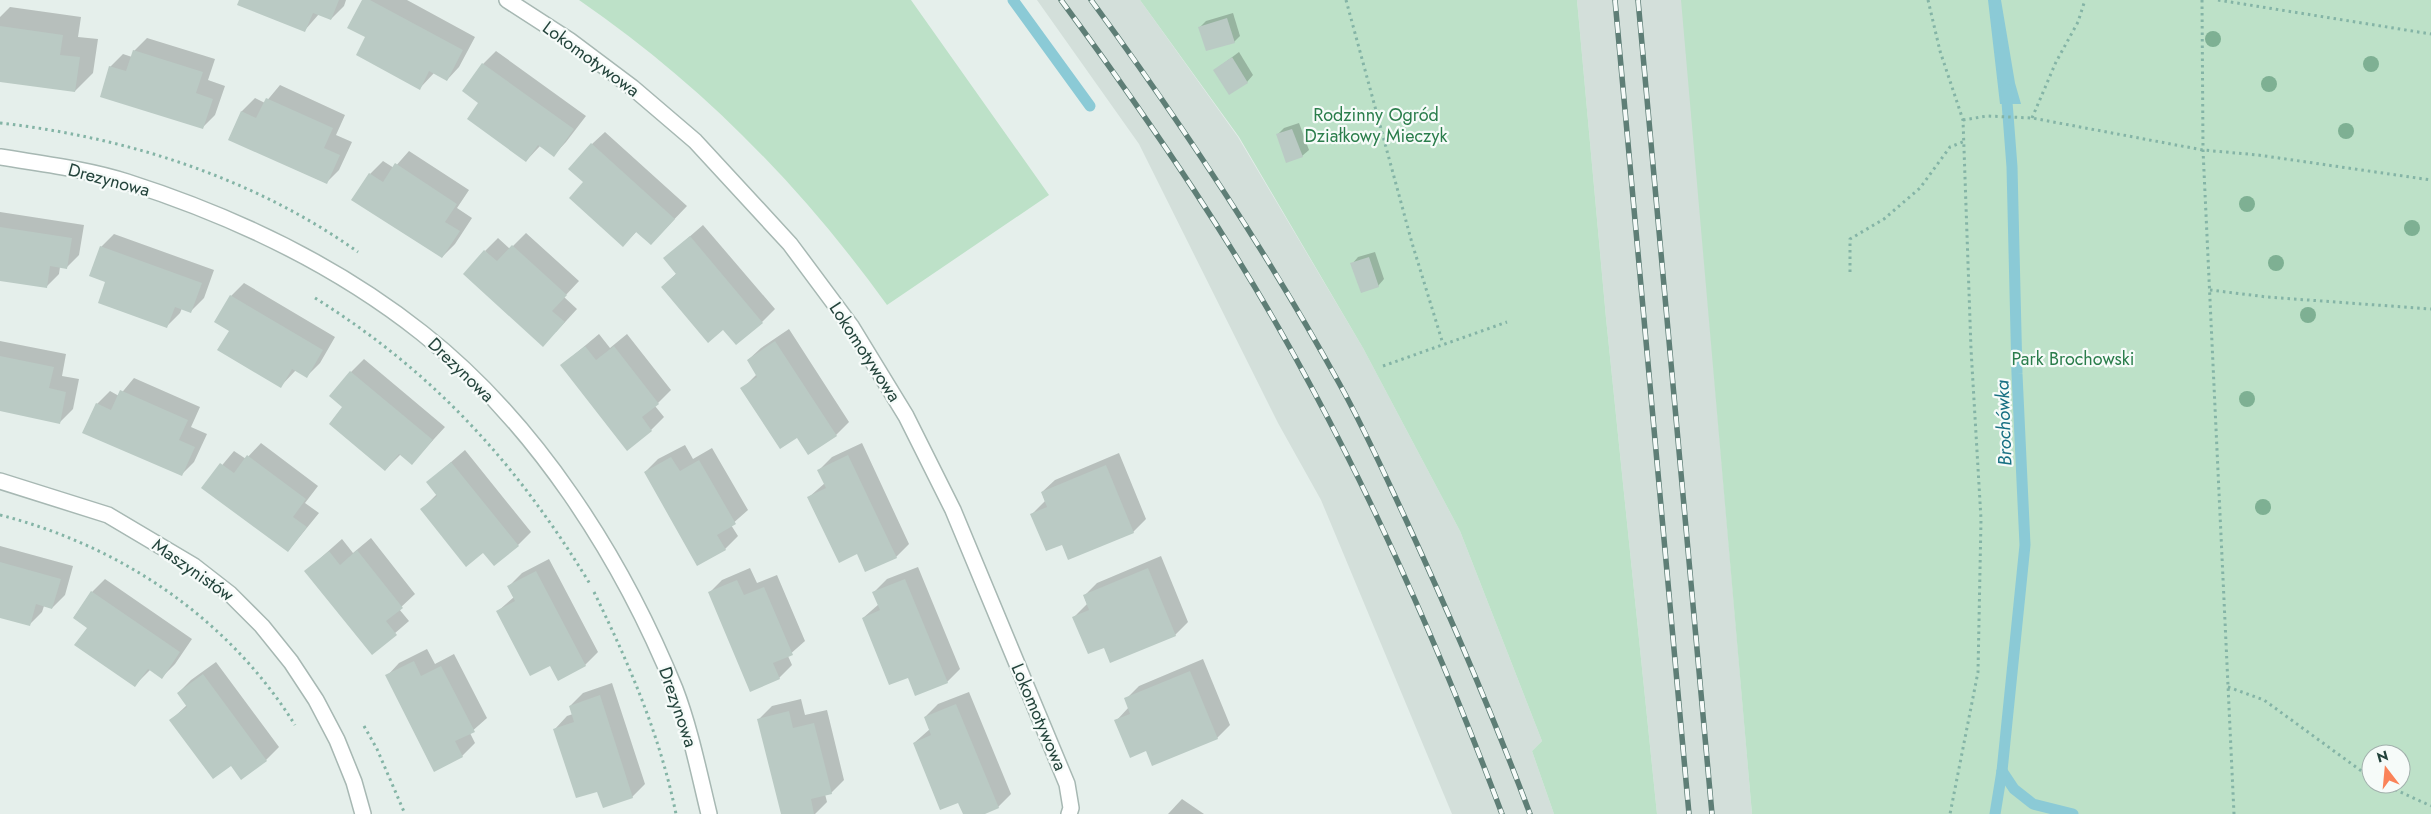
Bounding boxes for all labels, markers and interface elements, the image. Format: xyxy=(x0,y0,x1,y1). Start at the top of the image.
street label: Lokomotywowa xyxy=(537,15,645,103)
park label: Rodzinny Ogród Działkowy Mieczyk xyxy=(1305,102,1447,149)
street label: Drezynowa xyxy=(65,157,153,203)
street label: Lokomotywowa xyxy=(823,297,907,407)
street label: Drezynowa xyxy=(422,332,500,408)
park label: Park Brochowski xyxy=(2012,346,2134,372)
water label: Brochówka xyxy=(1988,379,2018,466)
street label: Maszynistów xyxy=(147,532,240,608)
street label: Lokomotywowa xyxy=(1005,659,1073,775)
street label: Drezynowa xyxy=(652,663,704,751)
north arrow xyxy=(2361,744,2411,794)
text: N xyxy=(2374,745,2391,768)

